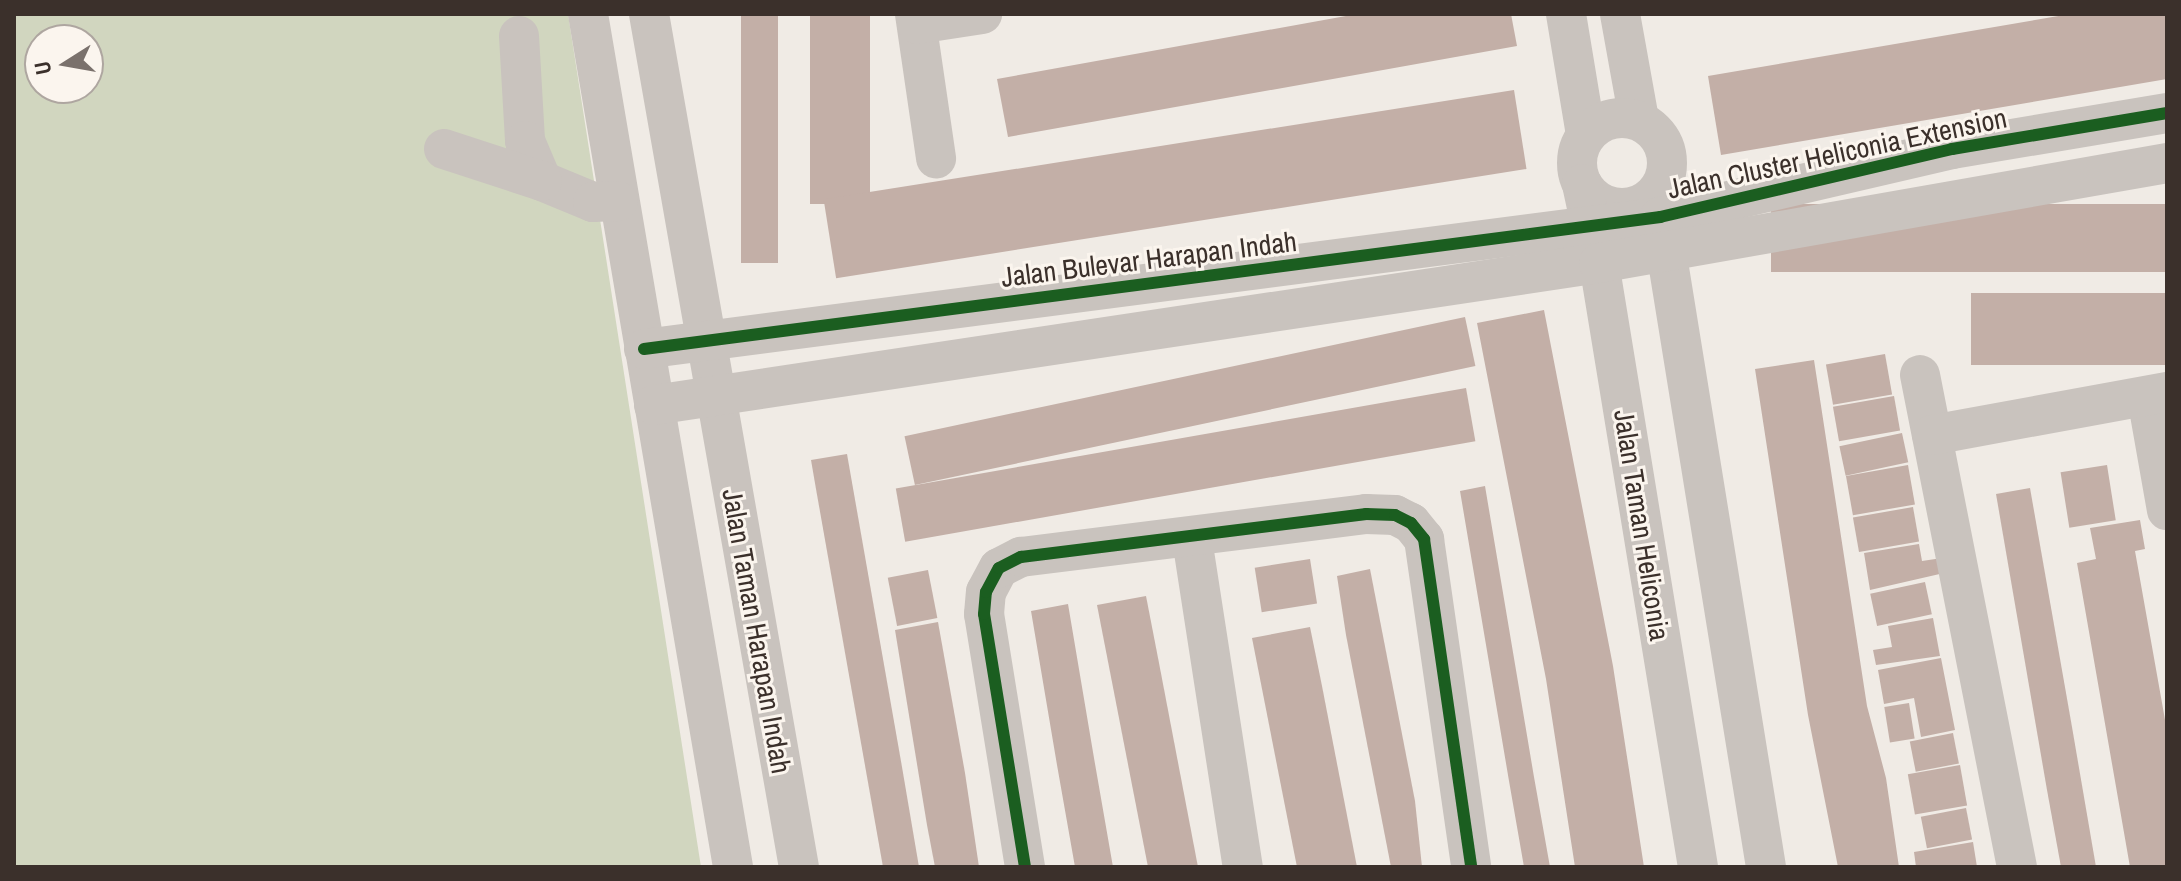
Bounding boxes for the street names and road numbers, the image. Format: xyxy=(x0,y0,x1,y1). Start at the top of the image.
street label: Jalan Cluster Heliconia Extension xyxy=(1664,101,2010,205)
street label: Jalan Bulevar Harapan Indah xyxy=(999,224,1299,294)
street label: Jalan Taman Heliconia xyxy=(1607,407,1677,643)
street label: Jalan Taman Harapan Indah xyxy=(715,486,799,776)

